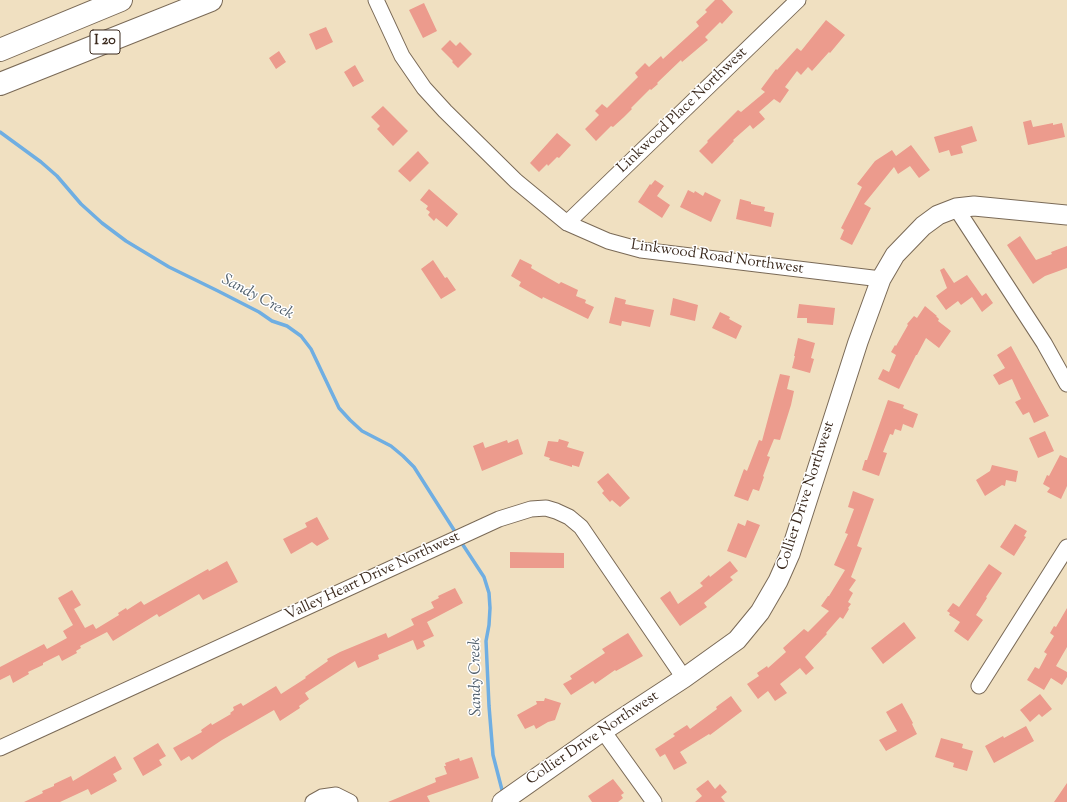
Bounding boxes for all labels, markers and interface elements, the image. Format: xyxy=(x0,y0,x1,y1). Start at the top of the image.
road number: I 20 xyxy=(90,30,120,54)
street label: Linkwood Place Northwest xyxy=(614,44,752,178)
street label: Linkwood Road Northwest xyxy=(630,237,804,279)
water label: Sandy Creek xyxy=(218,271,296,325)
street label: Collier Drive Northwest xyxy=(774,419,840,573)
street label: Valley Heart Drive Northwest xyxy=(283,529,463,625)
water label: Sandy Creek xyxy=(467,637,487,717)
street label: Collier Drive Northwest xyxy=(523,688,663,790)

